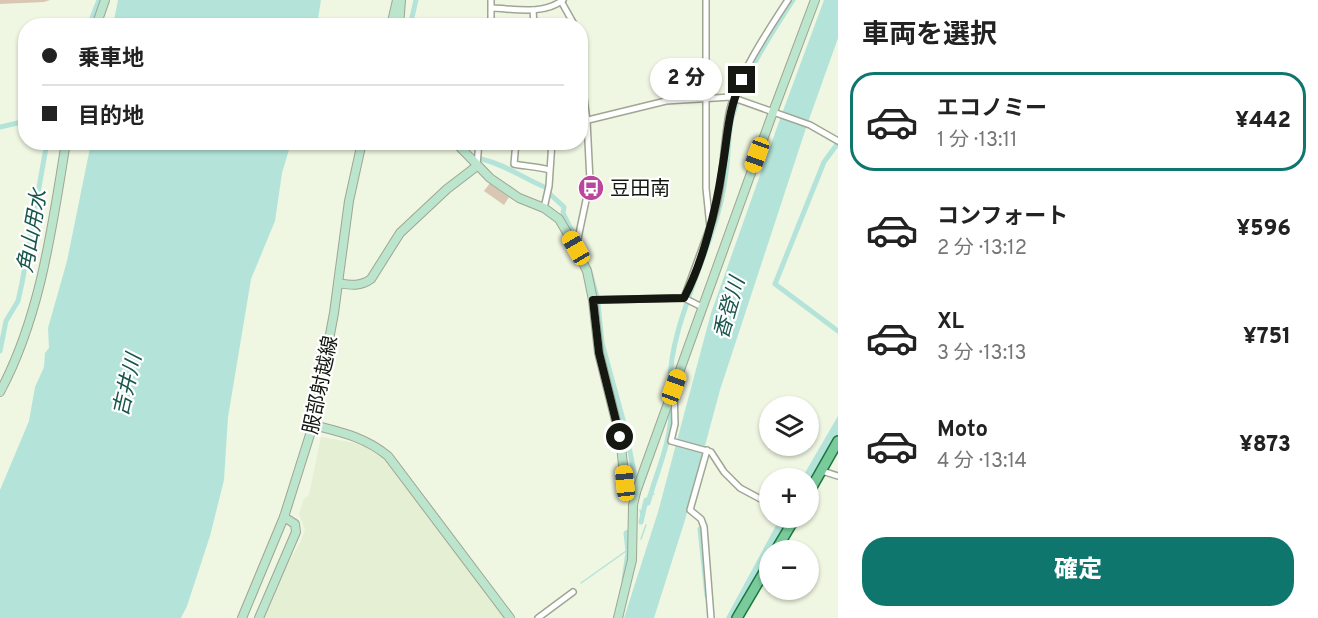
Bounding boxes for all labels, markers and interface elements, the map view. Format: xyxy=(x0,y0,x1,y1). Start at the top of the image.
text: 車両を選択 xyxy=(862,19,997,53)
text: 乗車地 xyxy=(78,46,144,73)
callout: 2 分 xyxy=(649,59,721,101)
text: 2 分 xyxy=(667,66,705,92)
route end xyxy=(728,66,755,93)
icon: car xyxy=(865,95,919,149)
text: エコノミー xyxy=(937,96,1047,123)
text: 目的地 xyxy=(78,104,144,131)
text: ¥442 xyxy=(1235,108,1291,135)
text: 1 分 · 13:11 xyxy=(937,128,1017,154)
car xyxy=(742,135,772,175)
bus stop icon: 豆田南 xyxy=(576,173,606,203)
place label: 豆田南 xyxy=(610,177,670,203)
water label: 角山用水 xyxy=(13,186,54,275)
icon: car xyxy=(865,203,919,257)
text: コンフォート xyxy=(937,204,1068,231)
text: ¥596 xyxy=(1237,216,1291,243)
car xyxy=(559,228,593,268)
text: 2 分 · 13:12 xyxy=(937,236,1027,262)
water label: 香登川 xyxy=(709,272,753,342)
text: XL xyxy=(937,309,964,336)
icon: car xyxy=(865,311,919,365)
text: ¥751 xyxy=(1243,324,1291,351)
street label: 服部射越線 xyxy=(299,334,345,437)
text: 3 分 · 13:13 xyxy=(937,341,1027,367)
water label: 吉井川 xyxy=(108,350,149,419)
car xyxy=(659,367,689,407)
map controls xyxy=(759,396,819,600)
button: layers xyxy=(759,396,819,456)
text: Moto xyxy=(937,417,988,444)
icon: car xyxy=(865,419,919,473)
route start xyxy=(606,423,633,450)
text: ¥873 xyxy=(1239,432,1291,459)
text: 4 分 · 13:14 xyxy=(937,449,1027,475)
car xyxy=(614,464,636,502)
button: + xyxy=(759,468,819,528)
button: 確定 xyxy=(862,537,1294,606)
button: − xyxy=(759,540,819,600)

